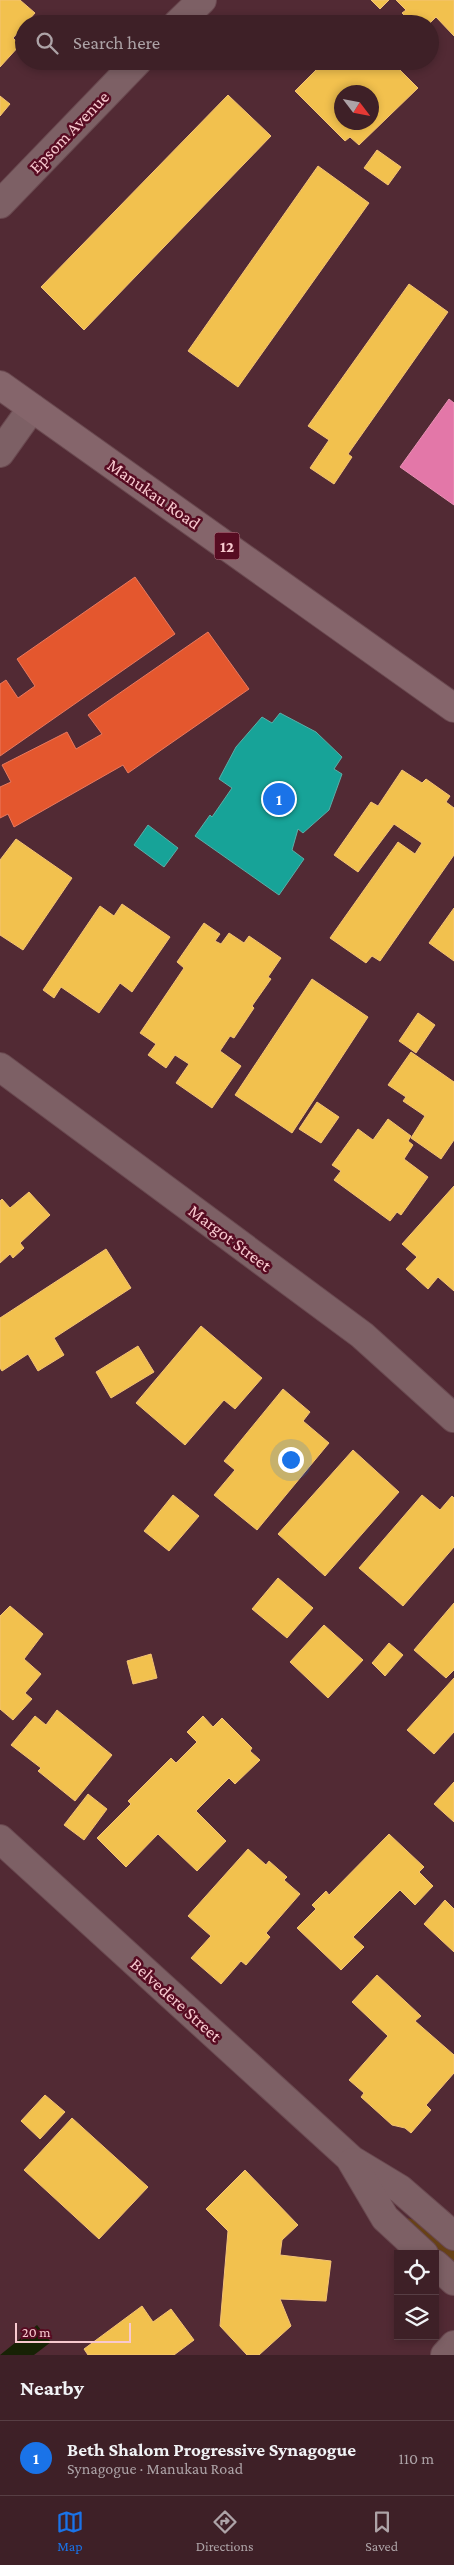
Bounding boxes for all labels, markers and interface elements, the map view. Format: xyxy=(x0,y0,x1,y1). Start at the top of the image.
search box xyxy=(15,15,439,70)
icon: search xyxy=(33,29,61,57)
text: Search here xyxy=(73,32,160,53)
north arrow xyxy=(334,85,379,130)
street label: Epsom Avenue xyxy=(25,87,113,177)
street label: Manukau Road xyxy=(104,455,205,534)
road number: 12 xyxy=(214,532,240,560)
pin: 1 xyxy=(263,780,295,818)
street label: Margot Street xyxy=(185,1200,276,1276)
your location xyxy=(278,1447,304,1473)
street label: Belvedere Street xyxy=(126,1954,226,2047)
map controls xyxy=(394,2250,439,2340)
button: locate xyxy=(394,2250,439,2295)
button: layers xyxy=(394,2295,439,2340)
scale bar xyxy=(15,2320,131,2343)
text: 20 m xyxy=(22,2324,50,2340)
text: Nearby xyxy=(20,2376,84,2400)
text: Beth Shalom Progressive Synagogue xyxy=(67,2439,356,2460)
text: 1 xyxy=(33,2450,39,2467)
text: 110 m xyxy=(398,2450,434,2467)
text: Synagogue · Manukau Road xyxy=(67,2460,243,2477)
tab: Map xyxy=(56,2508,84,2554)
tab: Directions xyxy=(196,2508,254,2554)
tab: Saved xyxy=(365,2508,398,2554)

